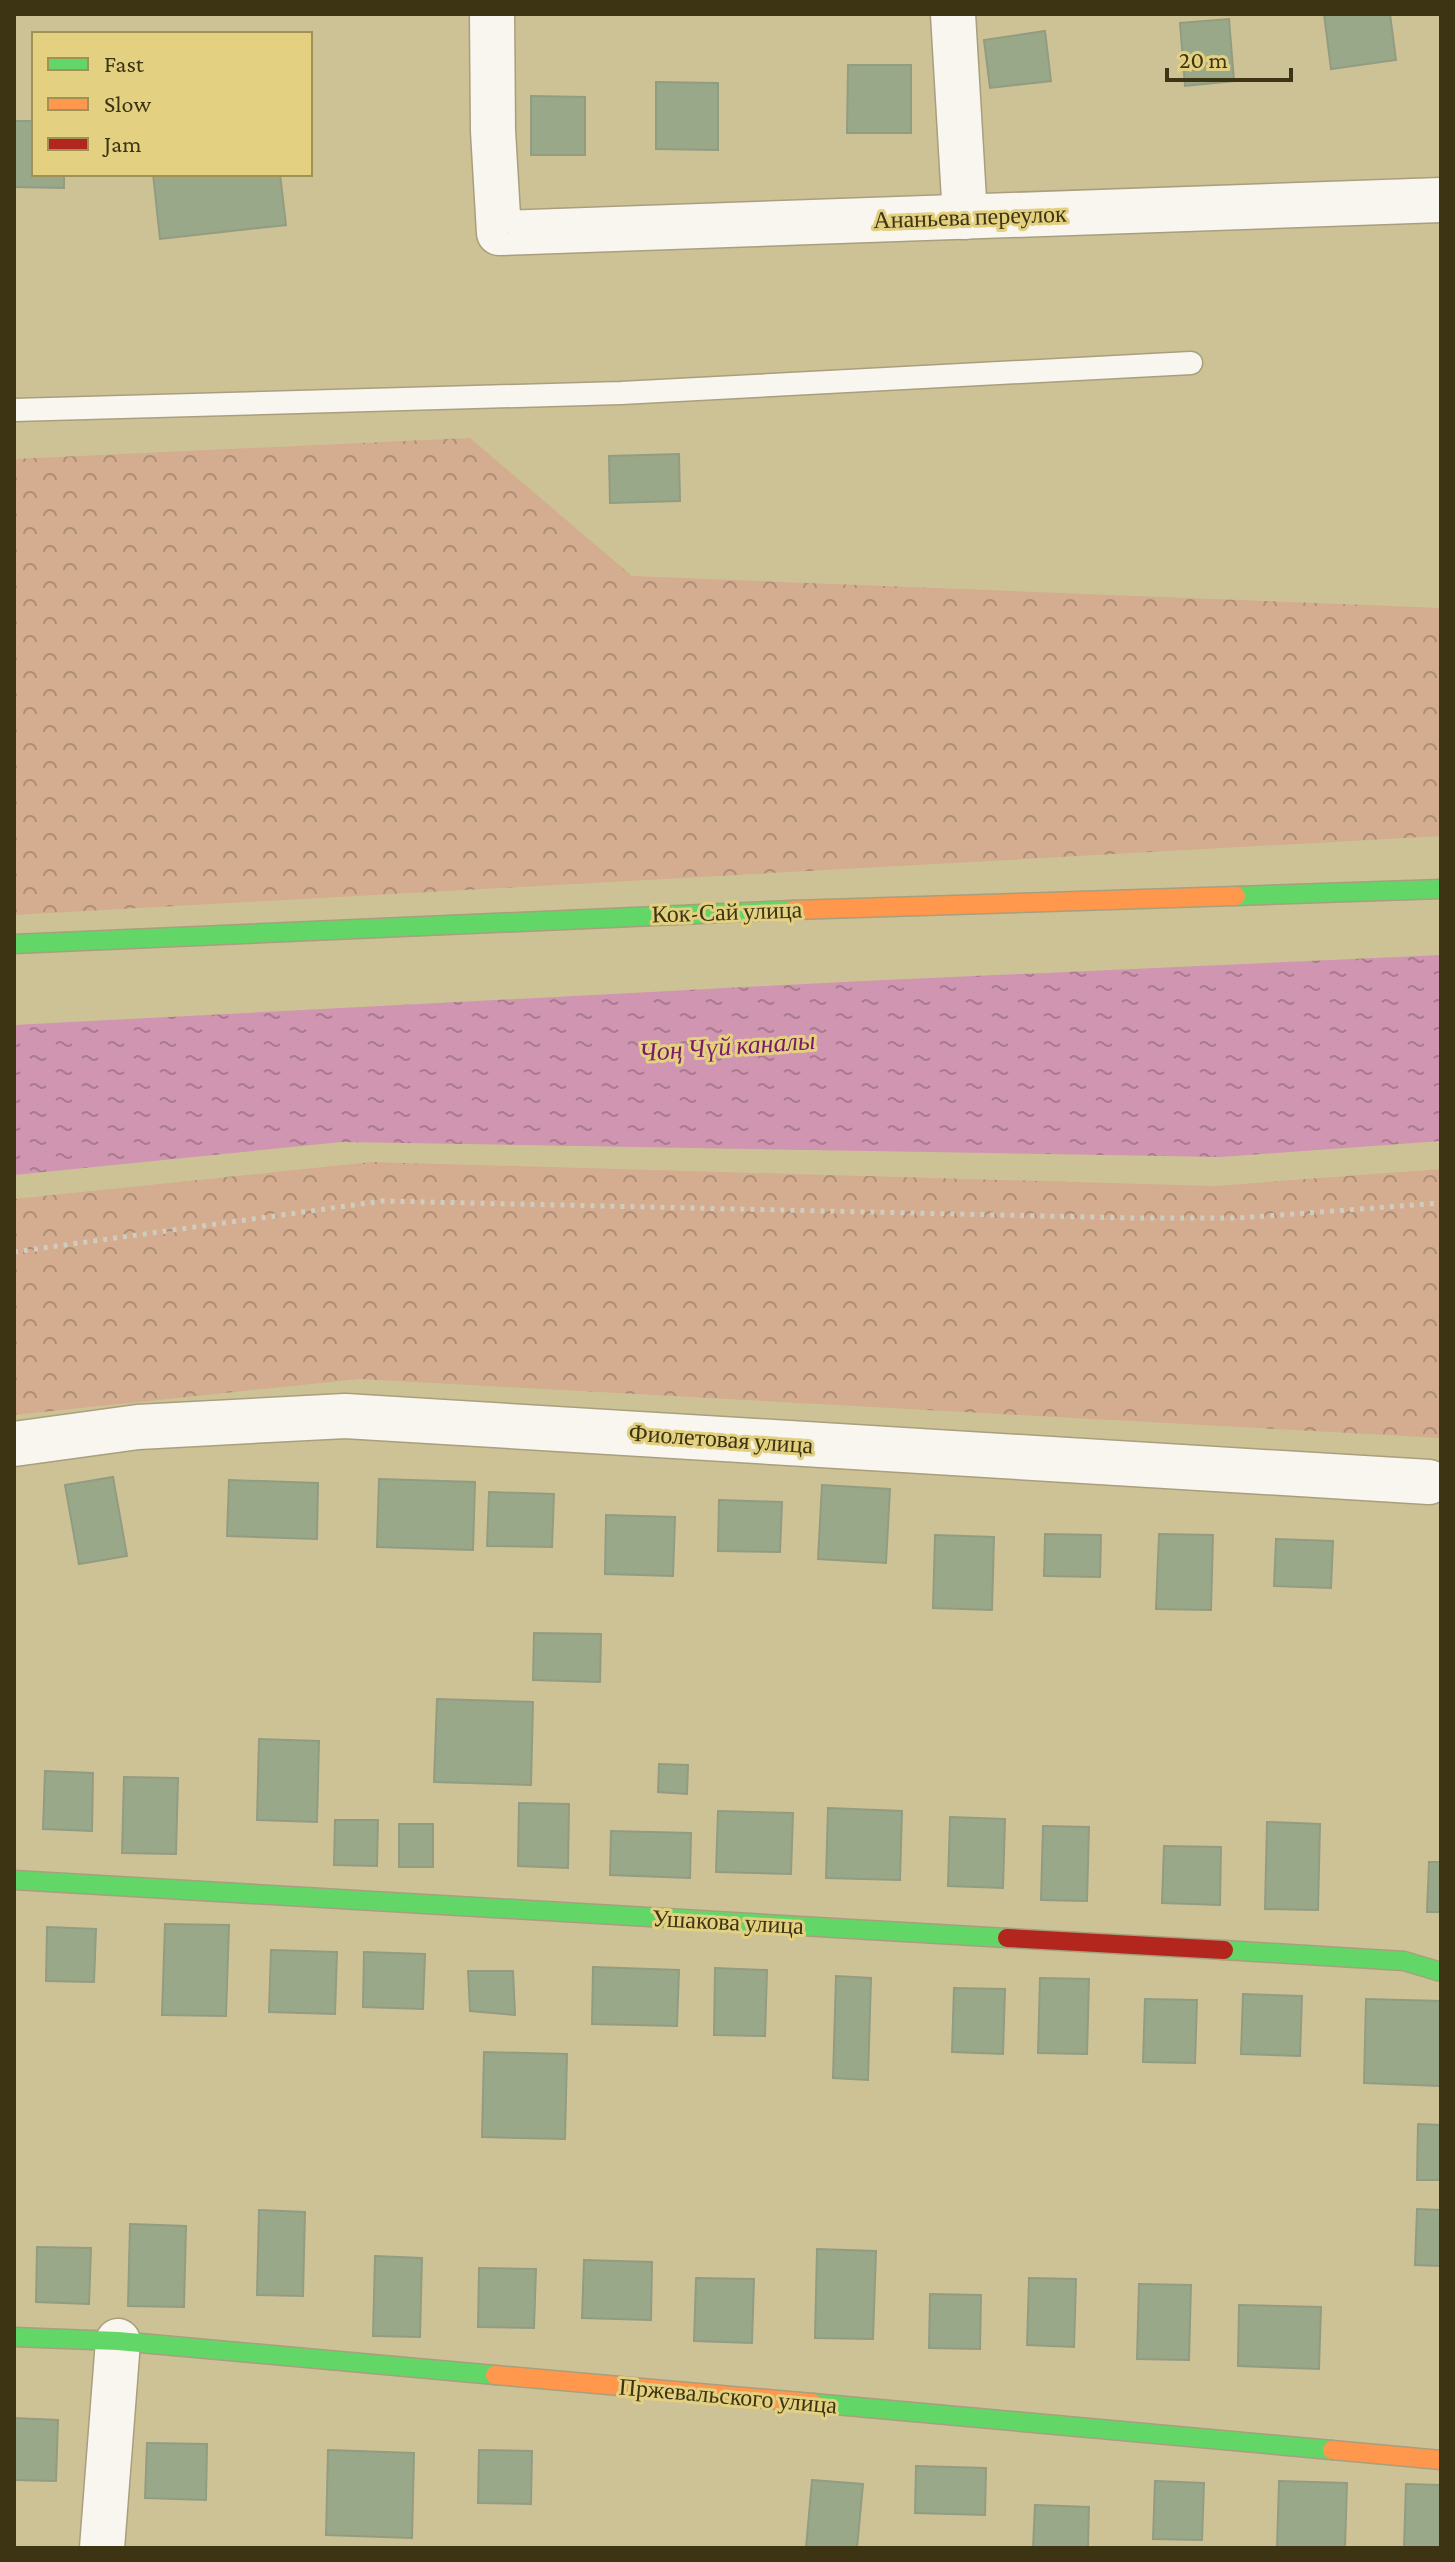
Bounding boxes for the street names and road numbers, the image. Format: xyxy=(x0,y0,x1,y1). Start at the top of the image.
street label: Ананьева переулок xyxy=(873,200,1068,233)
street label: Кок-Сай улица xyxy=(651,895,803,928)
street label: Фиолетовая улица xyxy=(628,1419,814,1458)
street label: Ушакова улица xyxy=(651,1904,805,1939)
street label: Пржевальского улица xyxy=(618,2373,839,2419)

